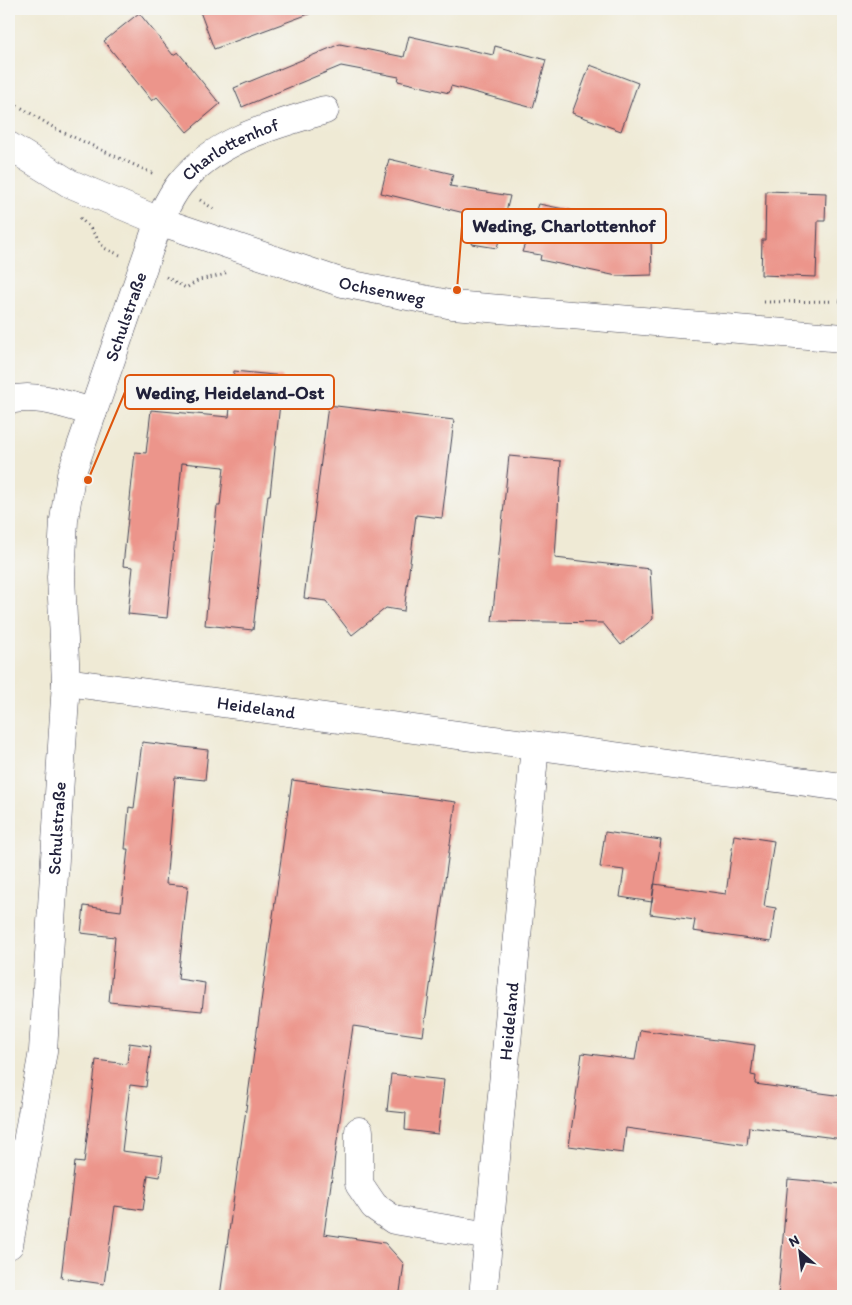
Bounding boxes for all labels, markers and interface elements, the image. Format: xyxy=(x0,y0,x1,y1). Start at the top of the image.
street label: Charlottenhof xyxy=(177,114,282,186)
callout: Weding, Charlottenhof xyxy=(462,209,666,243)
text: Weding, Charlottenhof xyxy=(472,214,656,237)
street label: Schulstraße xyxy=(100,269,152,364)
street label: Ochsenweg xyxy=(337,271,428,310)
callout: Weding, Heideland-Ost xyxy=(125,375,334,409)
text: Weding, Heideland-Ost xyxy=(136,381,324,404)
street label: Heideland xyxy=(216,692,297,724)
street label: Schulstraße xyxy=(43,781,71,876)
street label: Heideland xyxy=(494,981,524,1062)
north arrow xyxy=(774,1228,824,1278)
text: N xyxy=(786,1231,802,1251)

